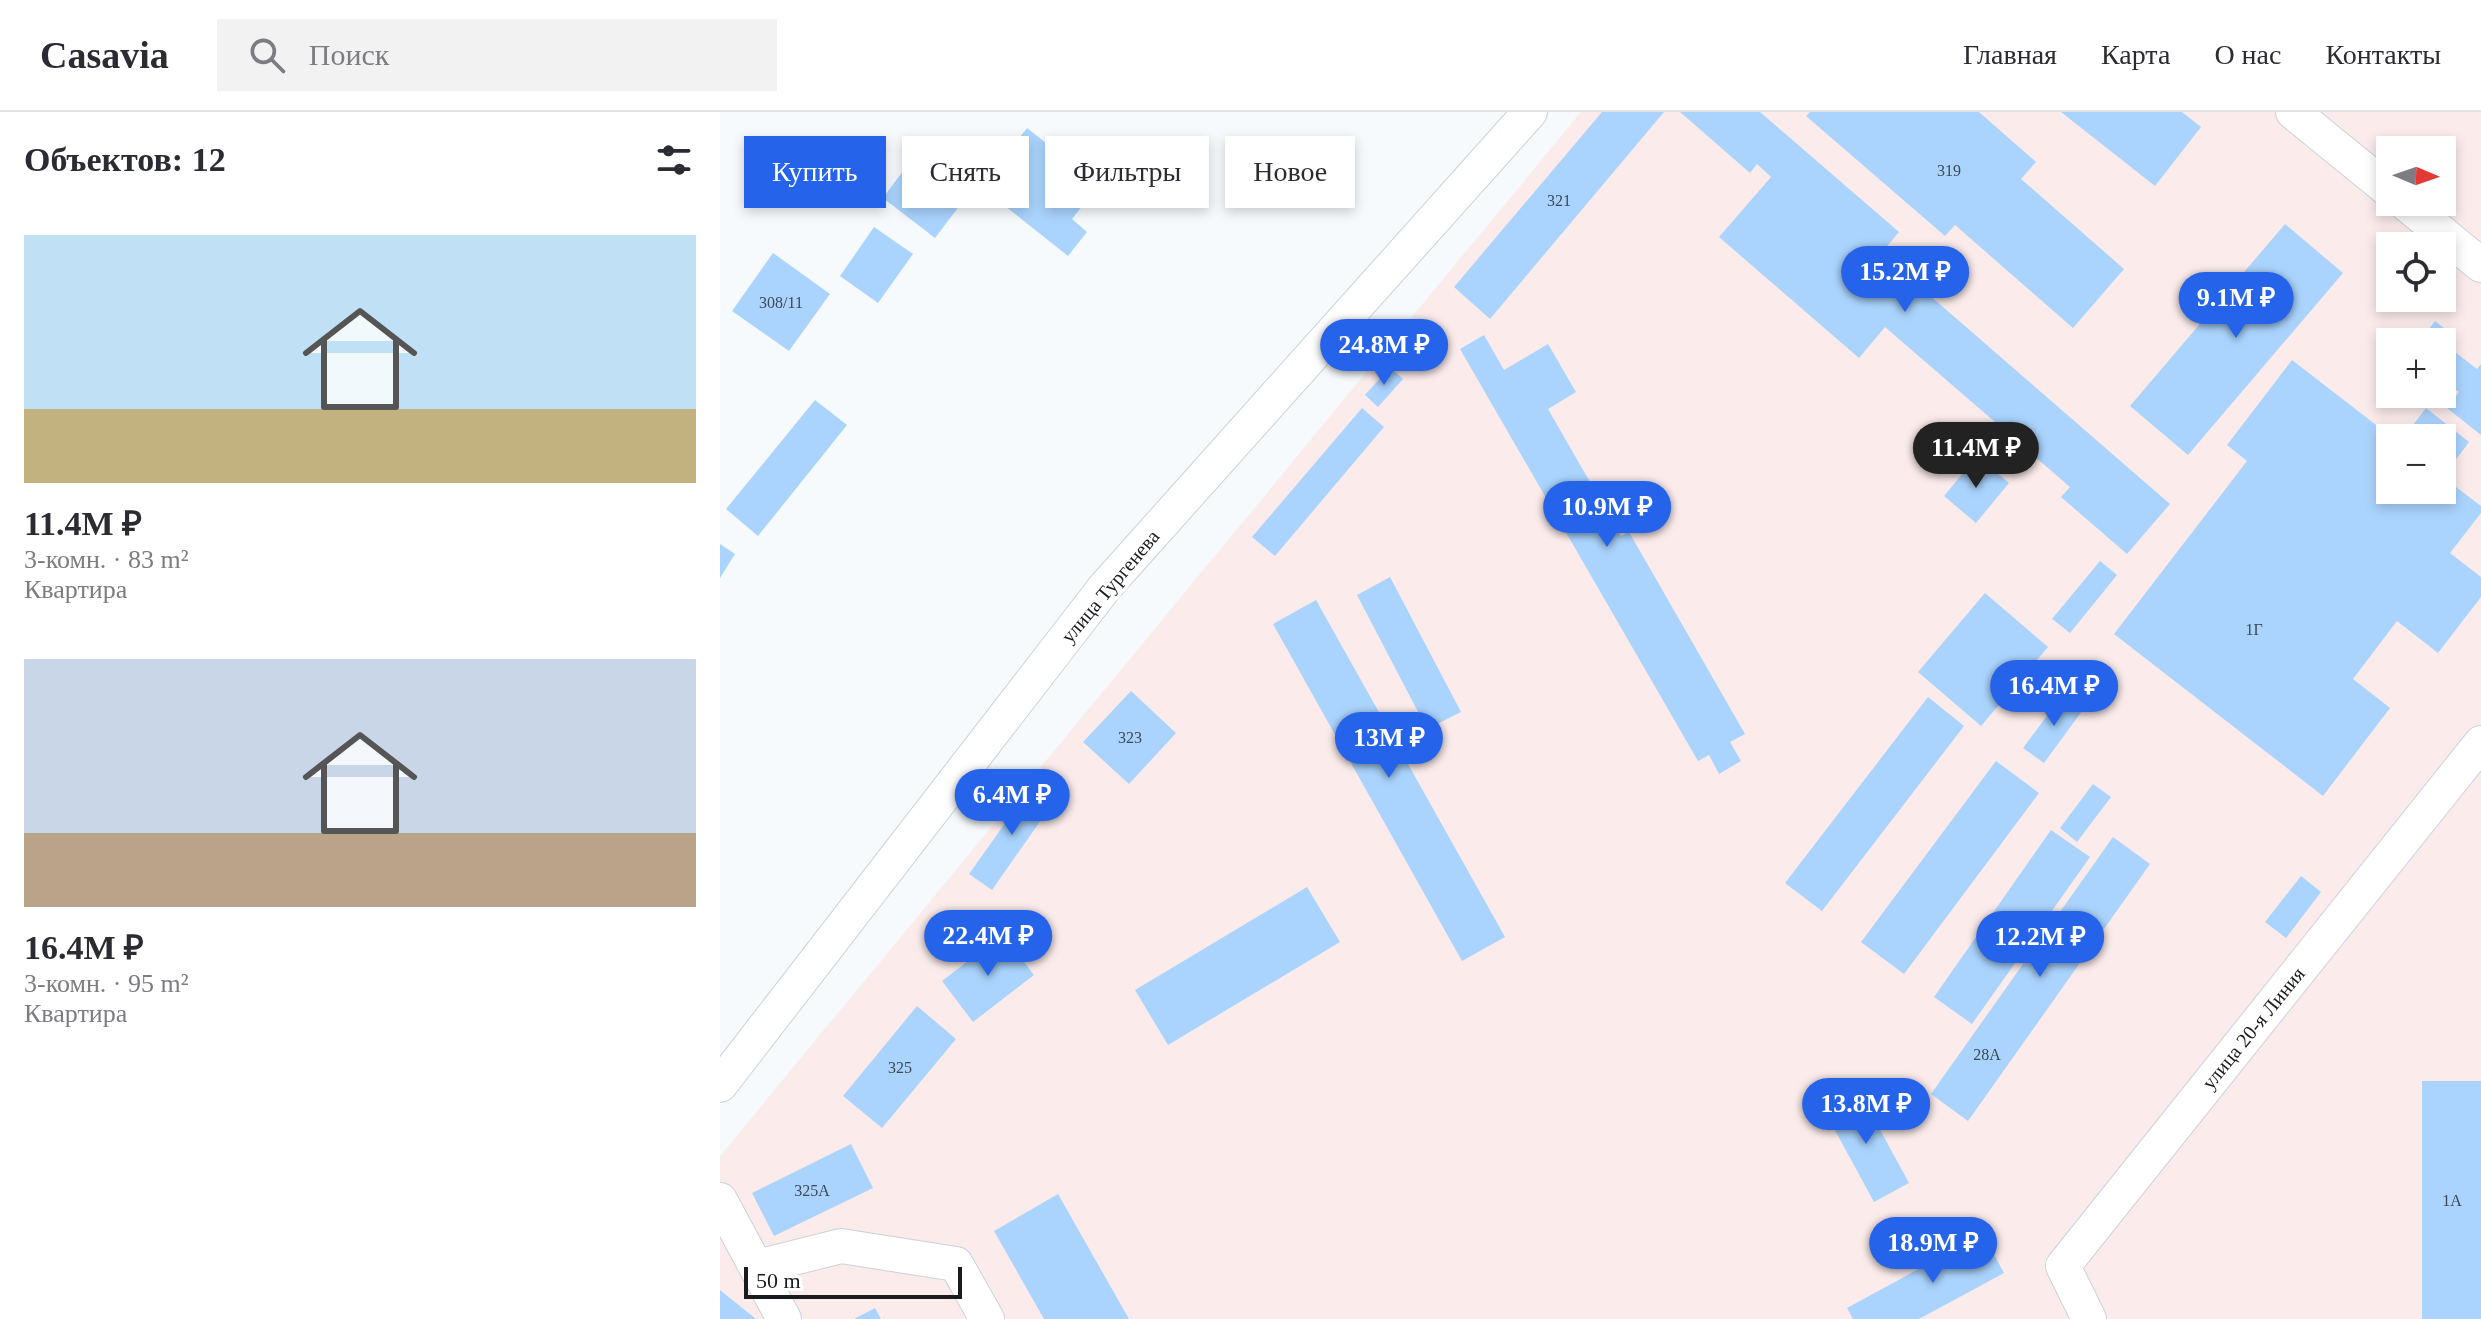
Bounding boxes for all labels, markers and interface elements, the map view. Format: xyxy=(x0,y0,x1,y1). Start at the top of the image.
search box xyxy=(217,19,777,91)
icon: search xyxy=(245,33,289,77)
text: Casavia xyxy=(40,34,169,76)
text: Поиск xyxy=(309,38,389,71)
text: Главная xyxy=(1963,39,2057,70)
text: Карта xyxy=(2101,39,2170,70)
text: О нас xyxy=(2214,39,2281,70)
text: Контакты xyxy=(2325,39,2441,70)
chip: Купить xyxy=(744,136,886,208)
chip: Снять xyxy=(902,136,1029,208)
chip: Фильтры xyxy=(1045,136,1209,208)
chip: Новое xyxy=(1225,136,1355,208)
north arrow xyxy=(2376,136,2456,216)
map controls xyxy=(2376,136,2456,504)
icon: filters xyxy=(652,138,696,182)
text: Объектов: 12 xyxy=(24,141,226,178)
house number: 319 xyxy=(1937,162,1961,179)
house number: 321 xyxy=(1547,192,1571,209)
button: locate xyxy=(2376,232,2456,312)
pin: 15.2M ₽ xyxy=(1831,246,1979,314)
text: 15.2M ₽ xyxy=(1859,257,1951,286)
pin: 9.1M ₽ xyxy=(2171,272,2301,340)
text: 9.1M ₽ xyxy=(2197,283,2275,312)
icon: home xyxy=(288,287,432,431)
house number: 308/11 xyxy=(759,294,803,311)
pin: 24.8M ₽ xyxy=(1310,319,1458,387)
button: + xyxy=(2376,328,2456,408)
text: 24.8M ₽ xyxy=(1338,330,1430,359)
pin: 11.4M ₽ xyxy=(1902,422,2050,490)
button: − xyxy=(2376,424,2456,504)
text: 11.4M ₽ xyxy=(1931,433,2021,462)
pin: 10.9M ₽ xyxy=(1533,481,1681,549)
text: 10.9M ₽ xyxy=(1561,492,1653,521)
text: 11.4M ₽ xyxy=(24,505,142,542)
street label: улица Тургенева xyxy=(1057,525,1164,647)
text: 3-комн. · 83 m² xyxy=(24,545,189,574)
text: Квартира xyxy=(24,575,127,604)
house number: 1Г xyxy=(2245,621,2263,638)
pin: 16.4M ₽ xyxy=(1980,660,2128,728)
text: 16.4M ₽ xyxy=(2008,671,2100,700)
icon: home xyxy=(288,711,432,855)
pin: 13M ₽ xyxy=(1333,712,1445,780)
text: 13M ₽ xyxy=(1353,723,1425,752)
house number: 323 xyxy=(1118,729,1142,746)
pin: 6.4M ₽ xyxy=(947,769,1077,837)
text: 6.4M ₽ xyxy=(973,780,1051,809)
pin: 22.4M ₽ xyxy=(914,910,1062,978)
pin: 12.2M ₽ xyxy=(1966,911,2114,979)
text: 22.4M ₽ xyxy=(942,921,1034,950)
text: 12.2M ₽ xyxy=(1994,922,2086,951)
text: 16.4M ₽ xyxy=(24,929,144,966)
street label: улица 20-я Линия xyxy=(2197,963,2310,1094)
text: 3-комн. · 95 m² xyxy=(24,969,189,998)
text: Квартира xyxy=(24,999,127,1028)
house number: 28А xyxy=(1973,1046,2001,1063)
house number: 325 xyxy=(888,1059,912,1076)
pin: 13.8M ₽ xyxy=(1792,1078,1940,1146)
text: 13.8M ₽ xyxy=(1820,1089,1912,1118)
house number: 325А xyxy=(794,1182,830,1199)
house number: 1А xyxy=(2442,1192,2462,1209)
pin: 18.9M ₽ xyxy=(1859,1217,2007,1285)
text: 18.9M ₽ xyxy=(1887,1228,1979,1257)
scale bar xyxy=(744,1263,962,1299)
text: 50 m xyxy=(756,1268,801,1293)

